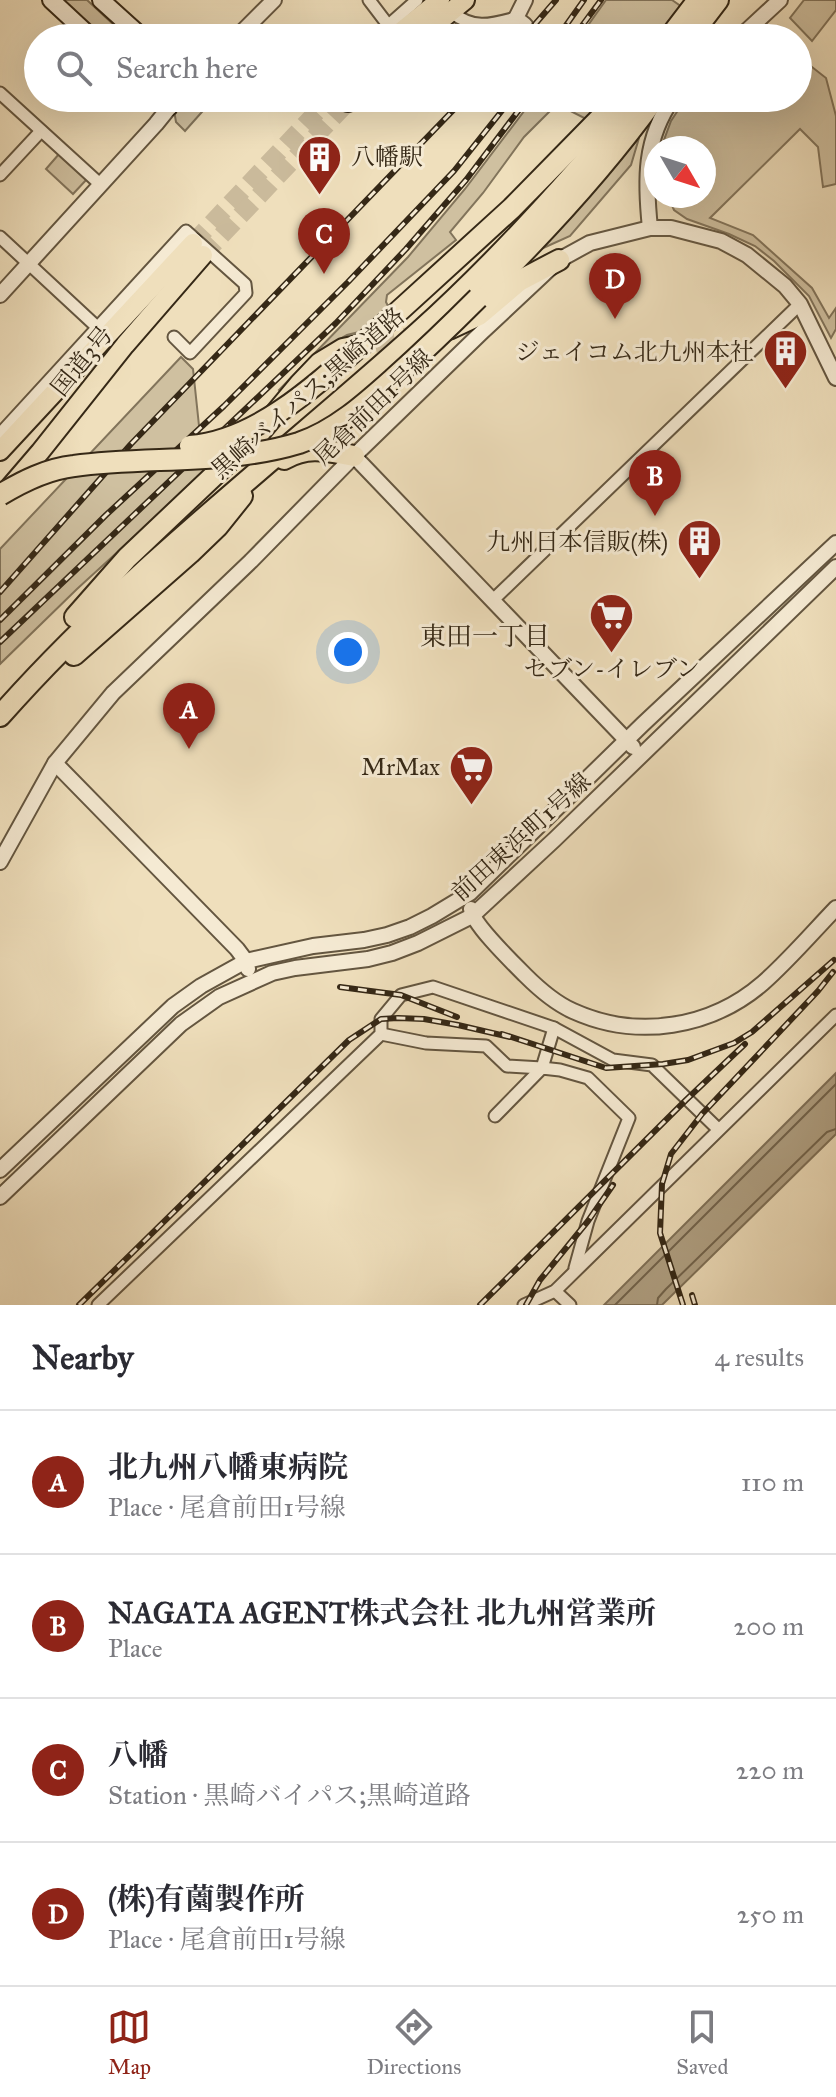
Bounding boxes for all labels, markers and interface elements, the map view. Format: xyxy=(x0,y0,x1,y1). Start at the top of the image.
search box xyxy=(24,24,812,112)
icon: search xyxy=(52,46,96,90)
text: Search here xyxy=(116,50,258,86)
building icon: 八幡駅 xyxy=(296,133,344,196)
north arrow xyxy=(644,136,716,208)
place label: 八幡駅 xyxy=(351,142,423,172)
pin: C xyxy=(298,208,350,274)
pin: D xyxy=(589,253,641,319)
street label: 黒崎バイパス;黒崎道路 xyxy=(205,301,411,485)
street label: 国道3号 xyxy=(45,320,119,402)
building icon: ジェイコム北九州本社 xyxy=(761,328,809,391)
place label: ジェイコム北九州本社 xyxy=(515,337,754,367)
street label: 尾倉前田1号線 xyxy=(307,343,439,471)
pin: B xyxy=(629,450,681,516)
building icon: 九州日本信販(株) xyxy=(675,518,723,581)
place label: 九州日本信販(株) xyxy=(487,527,668,557)
supermarket icon: セブン-イレブン xyxy=(588,591,636,654)
district label: 東田一丁目 xyxy=(420,620,550,652)
your location xyxy=(328,632,368,672)
place label: セブン-イレブン xyxy=(524,654,700,684)
pin: A xyxy=(163,683,215,749)
supermarket icon: MrMax xyxy=(447,743,495,806)
place label: MrMax xyxy=(361,752,440,782)
street label: 前田東浜町1号線 xyxy=(445,766,597,908)
text: Nearby xyxy=(32,1337,134,1378)
text: 4 results xyxy=(715,1341,804,1373)
text: 北九州八幡東病院 xyxy=(108,1449,348,1485)
text: A xyxy=(49,1466,67,1498)
text: 110 m xyxy=(741,1466,804,1498)
text: Place · 尾倉前田1号線 xyxy=(108,1491,346,1523)
text: NAGATA AGENT株式会社 北九州営業所 xyxy=(108,1595,656,1631)
text: B xyxy=(49,1610,67,1642)
text: 200 m xyxy=(733,1610,804,1642)
text: Place xyxy=(108,1632,163,1664)
text: 八幡 xyxy=(108,1737,168,1773)
text: C xyxy=(49,1754,67,1786)
text: 220 m xyxy=(736,1754,804,1786)
text: Station · 黒崎バイパス;黒崎道路 xyxy=(108,1779,470,1811)
text: (株)有薗製作所 xyxy=(108,1881,305,1917)
text: D xyxy=(48,1898,68,1930)
text: 250 m xyxy=(737,1898,804,1930)
text: Place · 尾倉前田1号線 xyxy=(108,1923,346,1955)
tab: Map xyxy=(107,2005,151,2080)
tab: Directions xyxy=(366,2005,461,2080)
tab: Saved xyxy=(676,2005,728,2080)

